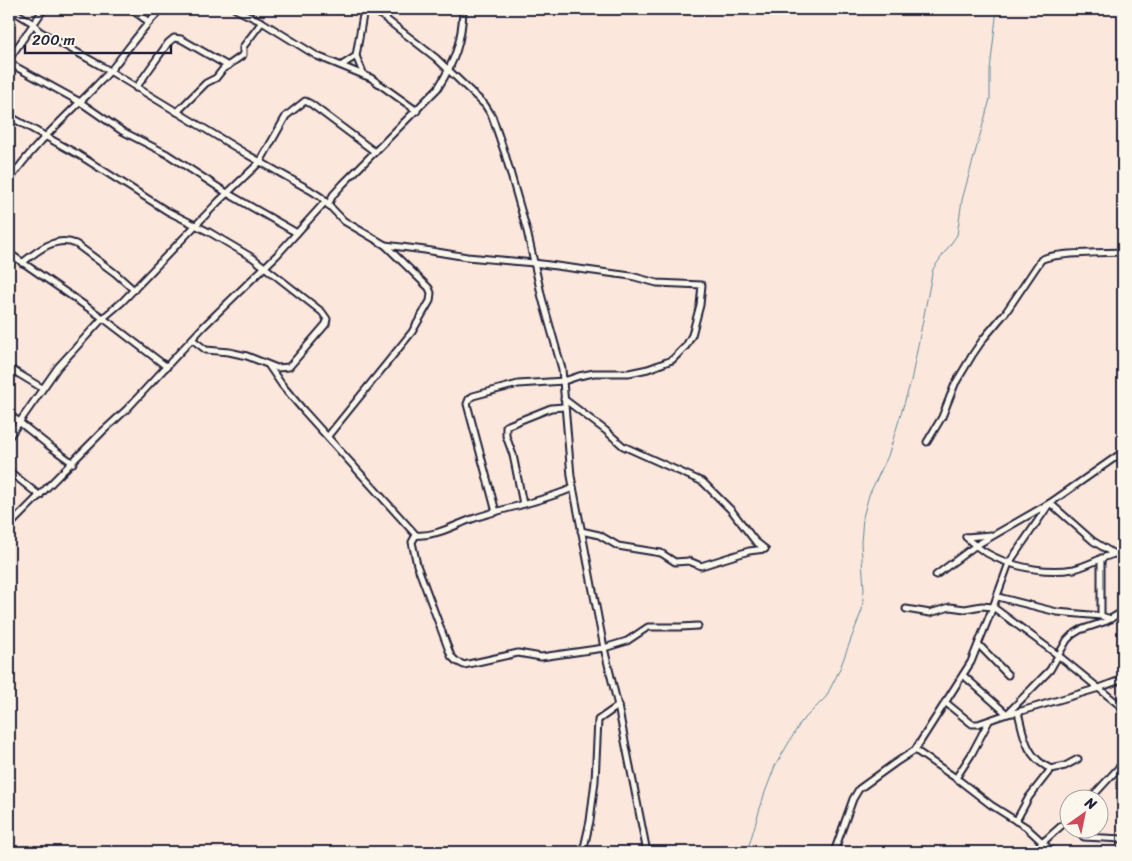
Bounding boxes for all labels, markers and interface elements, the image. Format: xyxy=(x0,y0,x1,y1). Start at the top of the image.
scale bar xyxy=(25,22,171,54)
text: 200 m xyxy=(32,27,76,53)
north arrow xyxy=(1060,788,1110,838)
text: N xyxy=(1079,790,1102,817)

